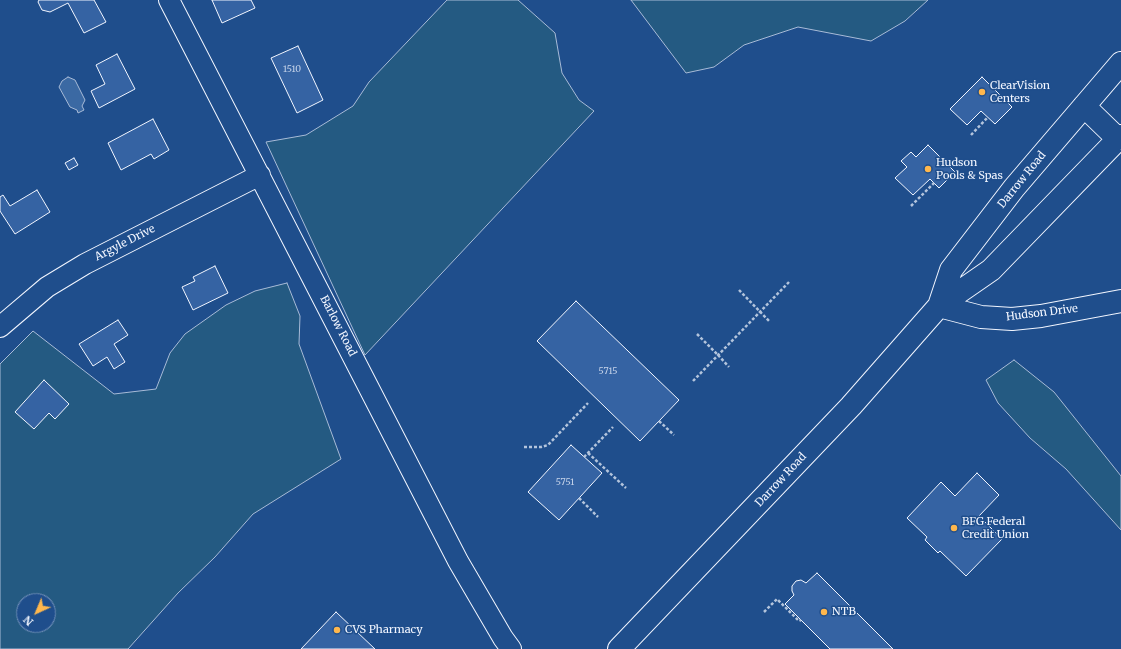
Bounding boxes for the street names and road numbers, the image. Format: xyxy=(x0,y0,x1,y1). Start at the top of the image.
street label: Darrow Road xyxy=(995,149,1049,211)
street label: Argyle Drive xyxy=(93,222,157,264)
street label: Barlow Road xyxy=(317,293,359,359)
street label: Hudson Drive xyxy=(1005,302,1079,324)
street label: Darrow Road xyxy=(753,450,809,510)

